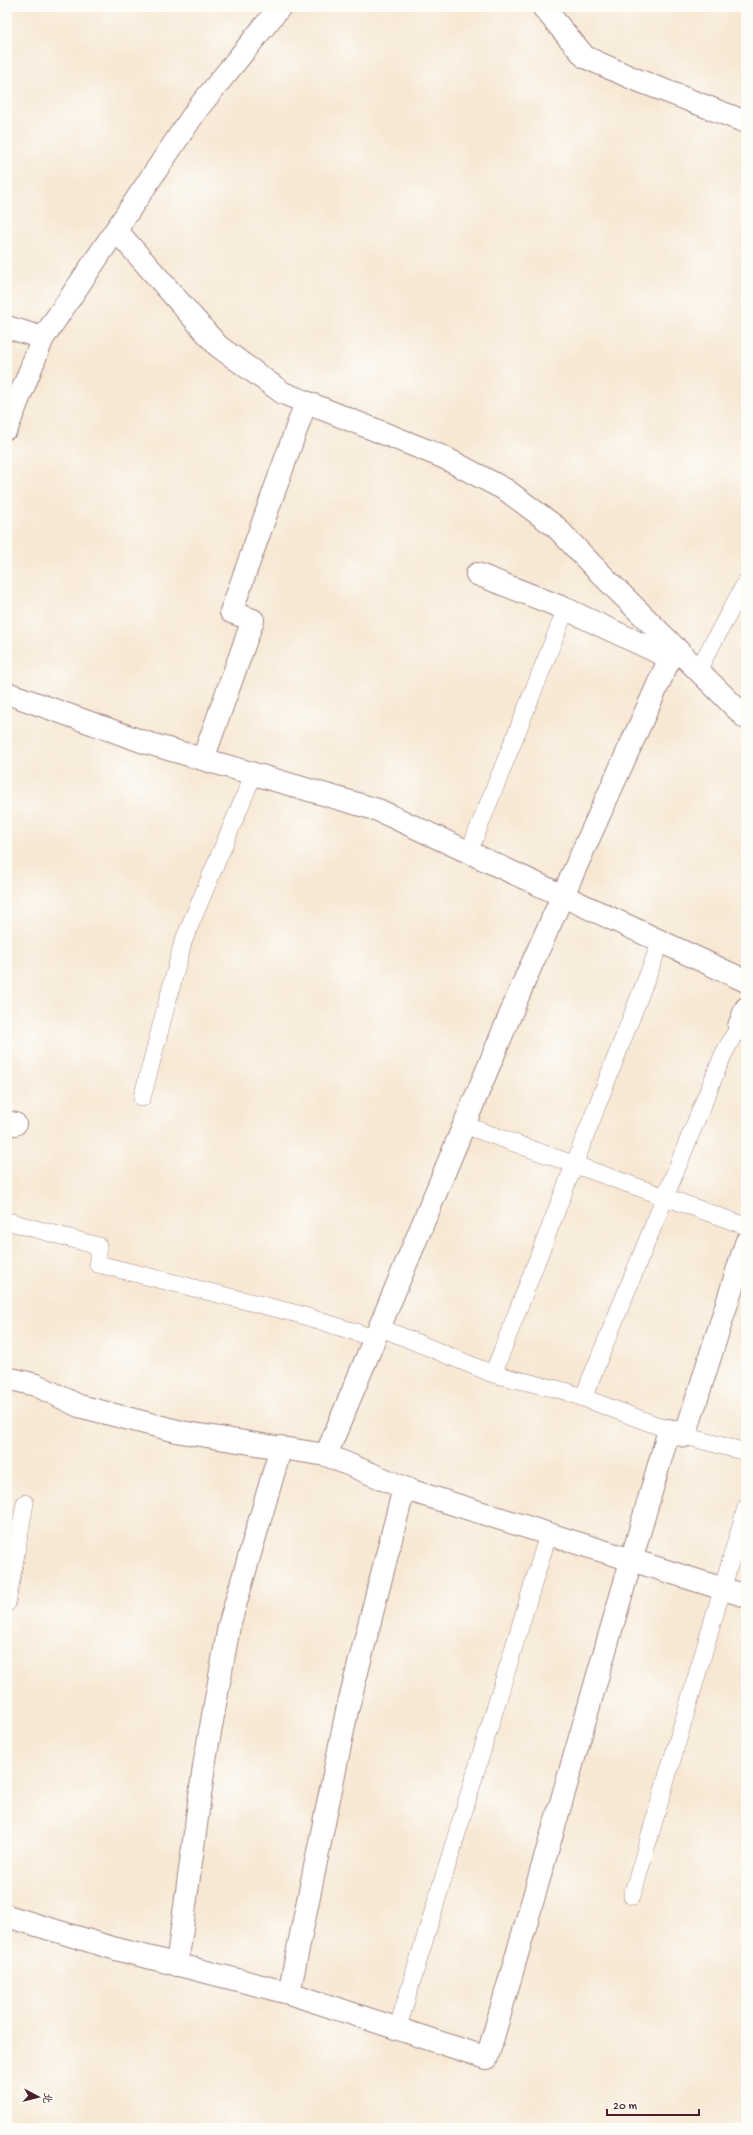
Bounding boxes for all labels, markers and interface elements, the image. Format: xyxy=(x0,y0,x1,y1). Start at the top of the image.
north arrow xyxy=(18,2077,58,2117)
scale bar xyxy=(607,2091,699,2117)
text: 北 xyxy=(39,2092,53,2104)
text: 20 m xyxy=(613,2100,638,2114)

